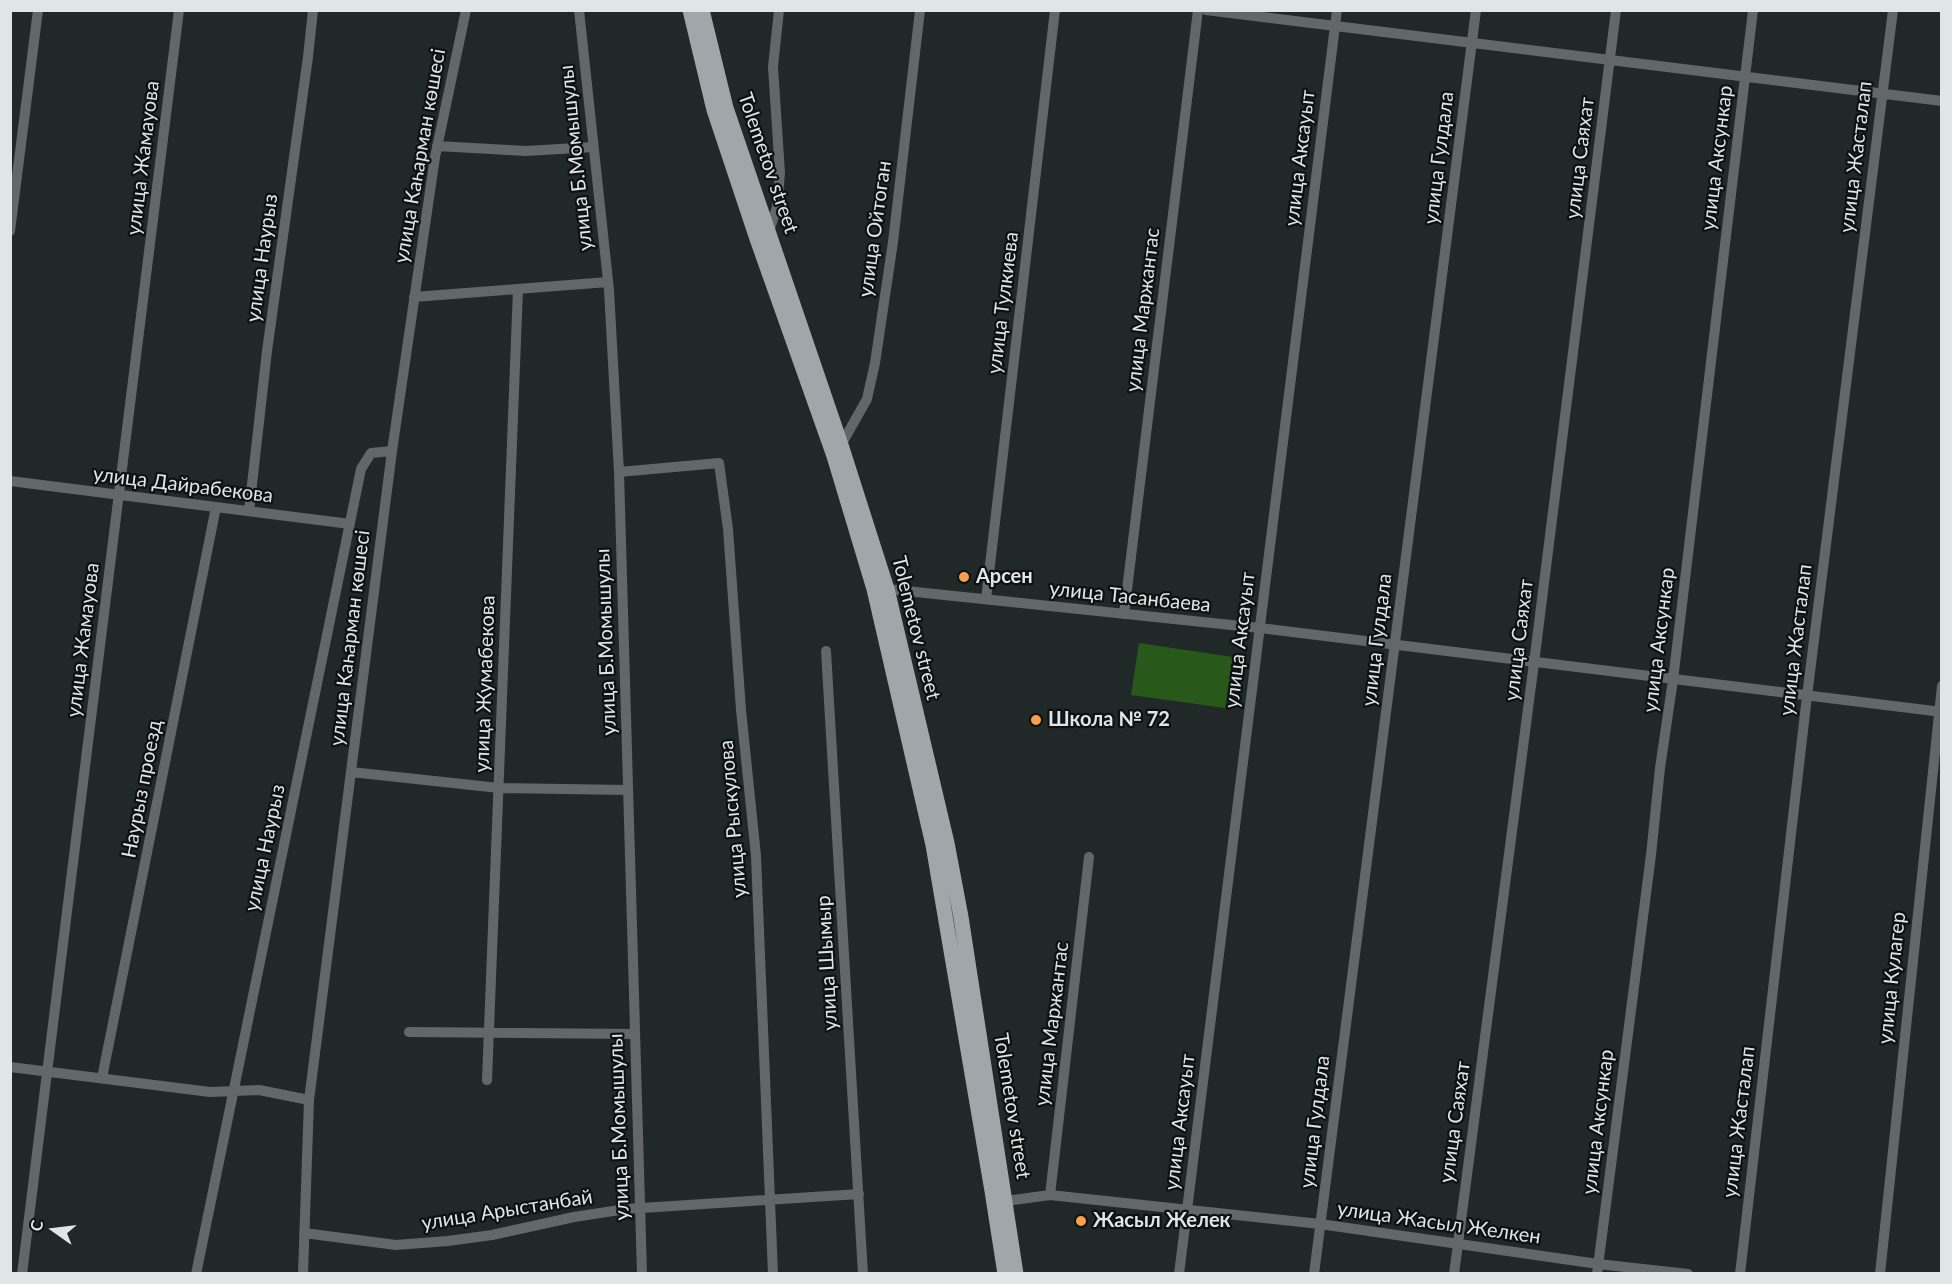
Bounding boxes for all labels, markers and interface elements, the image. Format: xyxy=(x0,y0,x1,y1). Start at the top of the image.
street label: улица Каһарман көшесі xyxy=(389,47,451,265)
street label: улица Б.Момышулы xyxy=(554,64,598,252)
street label: улица Жамауова xyxy=(122,79,164,237)
street label: улица Жасталап xyxy=(1835,80,1877,234)
street label: улица Аксункар xyxy=(1696,84,1738,232)
street label: улица Аксауыт xyxy=(1280,88,1320,228)
street label: Tolemetov street xyxy=(733,89,803,237)
street label: улица Гулдала xyxy=(1419,90,1459,226)
street label: улица Саяхат xyxy=(1561,96,1599,220)
street label: улица Ойтоган xyxy=(854,159,896,299)
street label: улица Наурыз xyxy=(241,192,283,324)
street label: улица Маржантас xyxy=(1121,227,1165,393)
street label: улица Тулкиева xyxy=(982,230,1024,376)
street label: улица Дайрабекова xyxy=(92,462,274,508)
street label: улица Каһарман көшесі xyxy=(325,529,375,747)
street label: улица Б.Момышулы xyxy=(591,548,621,736)
street label: Tolemetov street xyxy=(887,554,945,702)
street label: улица Жамауова xyxy=(62,561,104,719)
street label: улица Жасталап xyxy=(1775,563,1817,717)
place label: Арсен xyxy=(976,565,1033,589)
street label: улица Аксункар xyxy=(1638,566,1680,714)
marker: Арсен xyxy=(957,570,971,584)
street label: улица Аксауыт xyxy=(1220,570,1260,710)
street label: улица Гулдала xyxy=(1357,572,1397,708)
street label: улица Тасанбаева xyxy=(1048,577,1212,617)
street label: улица Саяхат xyxy=(1500,578,1538,702)
street label: улица Жумабекова xyxy=(470,595,500,773)
place label: Школа № 72 xyxy=(1048,708,1170,732)
marker: Школа № 72 xyxy=(1029,713,1043,727)
street label: Наурыз проезд xyxy=(117,718,167,860)
street label: улица Рыскулова xyxy=(714,739,752,899)
street label: улица Наурыз xyxy=(240,782,290,914)
street label: улица Шымыр xyxy=(811,895,843,1031)
street label: улица Кулагер xyxy=(1873,911,1911,1045)
street label: улица Маржантас xyxy=(1030,941,1074,1107)
street label: Tolemetov street xyxy=(989,1031,1035,1181)
street label: улица Б.Момышулы xyxy=(604,1033,634,1221)
street label: улица Жасталап xyxy=(1718,1045,1760,1199)
street label: улица Аксункар xyxy=(1577,1048,1619,1196)
street label: улица Аксауыт xyxy=(1160,1052,1200,1192)
street label: улица Гулдала xyxy=(1295,1054,1335,1190)
street label: улица Саяхат xyxy=(1435,1060,1475,1184)
street label: улица Арыстанбай xyxy=(420,1185,594,1235)
street label: улица Жасыл Желкен xyxy=(1336,1197,1542,1249)
north arrow xyxy=(24,1200,84,1260)
place label: Жасыл Желек xyxy=(1093,1209,1230,1233)
marker: Жасыл Желек xyxy=(1074,1214,1088,1228)
text: С xyxy=(26,1218,47,1233)

